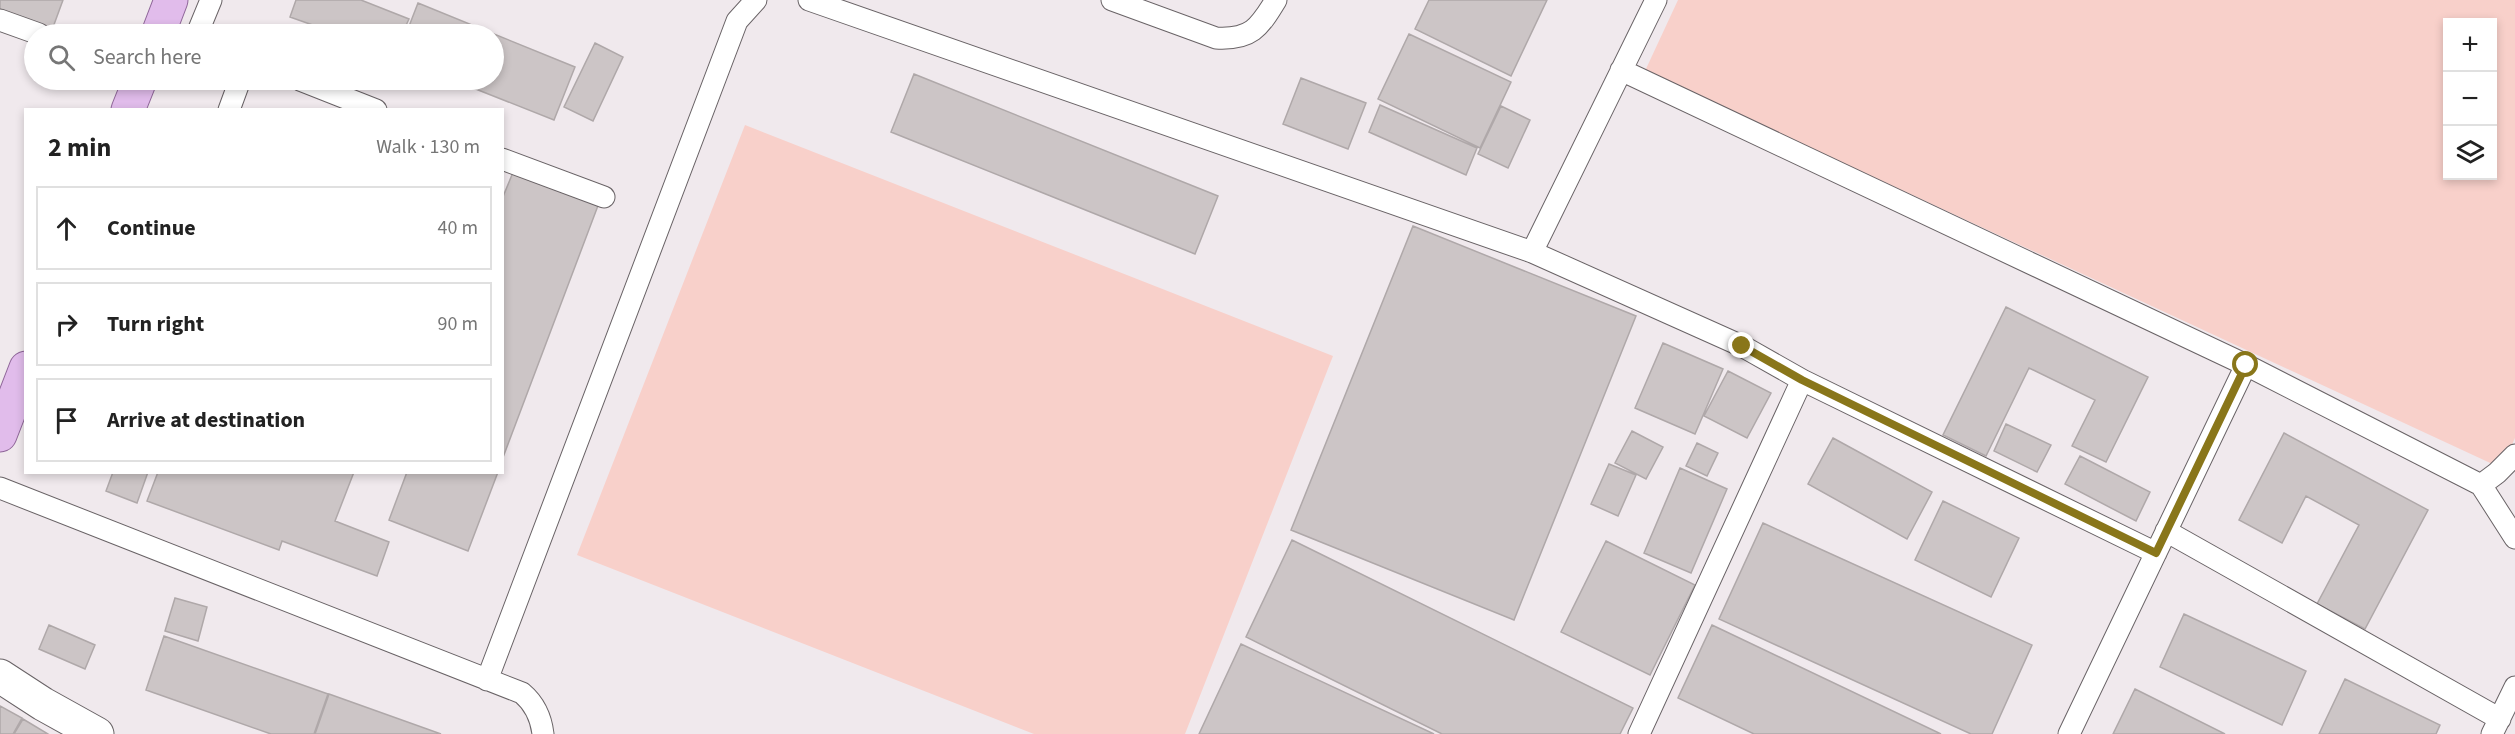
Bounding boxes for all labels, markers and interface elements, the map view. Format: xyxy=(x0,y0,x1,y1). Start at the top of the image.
map controls xyxy=(2443,18,2497,180)
button: + xyxy=(2443,18,2497,72)
search box xyxy=(24,24,504,90)
icon: search xyxy=(45,41,78,74)
text: Search here xyxy=(93,41,201,73)
button: − xyxy=(2443,72,2497,126)
button: layers xyxy=(2443,126,2497,180)
text: 2 min xyxy=(48,129,111,166)
text: Walk · 130 m xyxy=(376,133,480,161)
icon: ahead xyxy=(50,212,83,245)
text: Continue xyxy=(107,212,196,244)
text: 40 m xyxy=(438,214,478,242)
icon: right xyxy=(50,308,83,341)
text: Turn right xyxy=(107,308,204,340)
text: 90 m xyxy=(438,310,478,338)
route end xyxy=(1728,332,1754,358)
route start xyxy=(2232,351,2258,377)
icon: arrive xyxy=(50,404,83,437)
text: Arrive at destination xyxy=(107,404,305,436)

